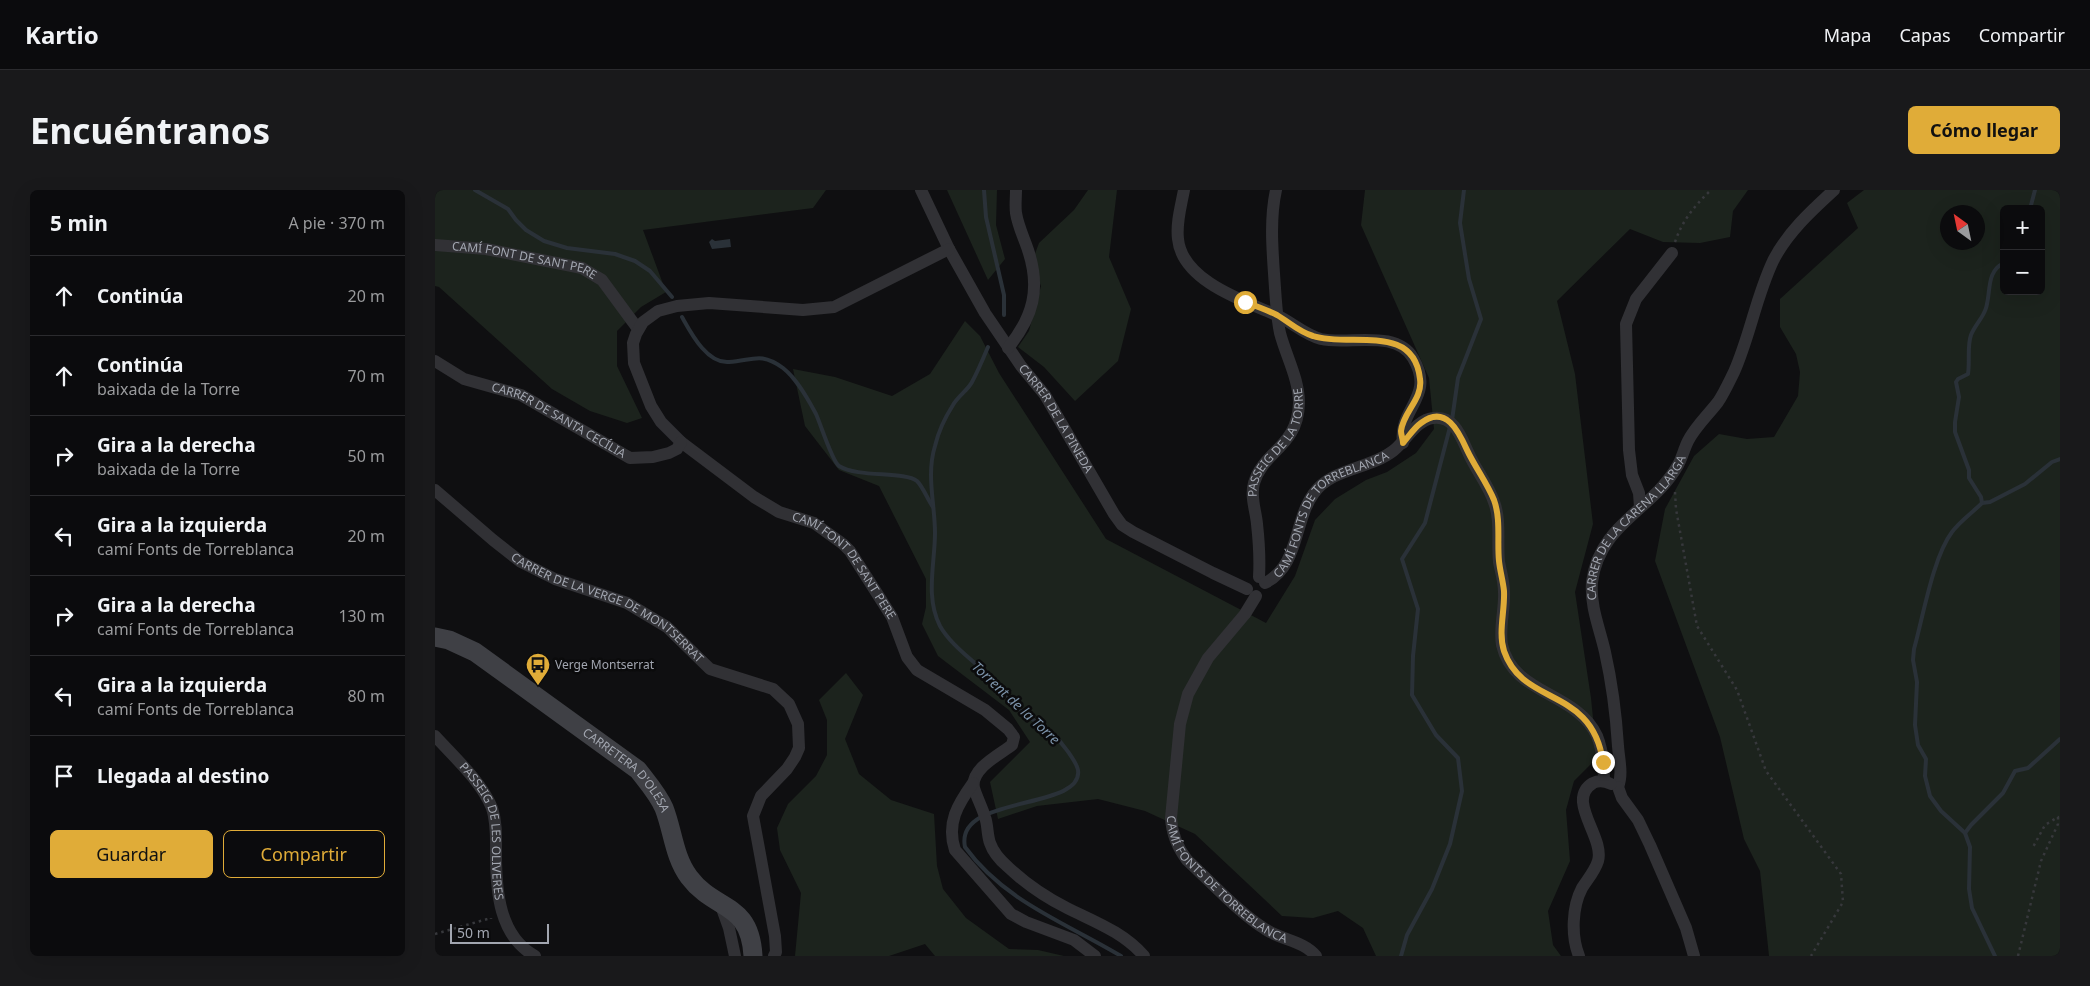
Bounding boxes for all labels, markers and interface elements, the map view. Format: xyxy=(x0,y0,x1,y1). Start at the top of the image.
text: Kartio xyxy=(25,18,99,51)
text: Mapa xyxy=(1824,23,1871,47)
text: Capas xyxy=(1899,23,1951,47)
text: Compartir xyxy=(1979,23,2065,47)
button: Cómo llegar xyxy=(1908,106,2060,154)
text: Encuéntranos xyxy=(30,107,270,154)
north arrow xyxy=(1940,205,1985,250)
map controls xyxy=(2000,205,2045,295)
button: + xyxy=(2000,205,2045,250)
text: 5 min xyxy=(50,209,108,237)
text: A pie · 370 m xyxy=(288,212,385,234)
street label: CAMÍ FONT DE SANT PERE xyxy=(451,237,600,283)
button: − xyxy=(2000,250,2045,295)
icon: ahead xyxy=(50,282,78,310)
text: Continúa xyxy=(97,283,183,309)
text: 20 m xyxy=(348,285,385,307)
route start xyxy=(1234,291,1257,314)
text: Continúa xyxy=(97,352,183,378)
street label: CARRER DE LA PINEDA xyxy=(1015,360,1097,476)
icon: ahead xyxy=(50,362,78,390)
text: 70 m xyxy=(348,365,385,387)
text: baixada de la Torre xyxy=(97,378,240,400)
street label: CARRER DE SANTA CECÍLIA xyxy=(490,378,629,462)
street label: PASSEIG DE LA TORRE xyxy=(1244,387,1307,497)
text: Gira a la derecha xyxy=(97,432,256,458)
icon: right xyxy=(50,442,78,470)
text: 50 m xyxy=(348,445,385,467)
street label: CAMÍ FONTS DE TORREBLANCA xyxy=(1269,447,1392,582)
street label: CARRER DE LA CARENA LLARGA xyxy=(1583,452,1690,601)
text: baixada de la Torre xyxy=(97,458,240,480)
street label: CAMÍ FONT DE SANT PERE xyxy=(790,508,900,622)
text: Gira a la izquierda xyxy=(97,512,267,538)
icon: left xyxy=(50,522,78,550)
text: 20 m xyxy=(348,525,385,547)
text: camí Fonts de Torreblanca xyxy=(97,538,294,560)
street label: CARRER DE LA VERGE DE MONTSERRAT xyxy=(507,548,708,666)
text: Gira a la derecha xyxy=(97,592,256,618)
icon: right xyxy=(50,602,78,630)
text: 130 m xyxy=(338,605,385,627)
text: camí Fonts de Torreblanca xyxy=(97,618,294,640)
bus stop icon: Verge Montserrat xyxy=(525,652,551,686)
place label: Verge Montserrat xyxy=(555,656,655,673)
water label: Torrent de la Torre xyxy=(968,657,1064,748)
text: Gira a la izquierda xyxy=(97,672,267,698)
icon: left xyxy=(50,682,78,710)
text: 80 m xyxy=(348,685,385,707)
text: camí Fonts de Torreblanca xyxy=(97,698,294,720)
street label: CARRETERA D'OLESA xyxy=(579,724,674,815)
route end xyxy=(1592,751,1615,774)
street label: PASSEIG DE LES OLIVERES xyxy=(456,758,508,902)
icon: arrive xyxy=(50,762,78,790)
text: Llegada al destino xyxy=(97,763,269,789)
street label: CAMÍ FONTS DE TORREBLANCA xyxy=(1163,815,1290,947)
button: Guardar xyxy=(50,830,213,878)
button: Compartir xyxy=(223,830,385,878)
scale bar xyxy=(450,921,549,944)
text: 50 m xyxy=(457,923,490,942)

